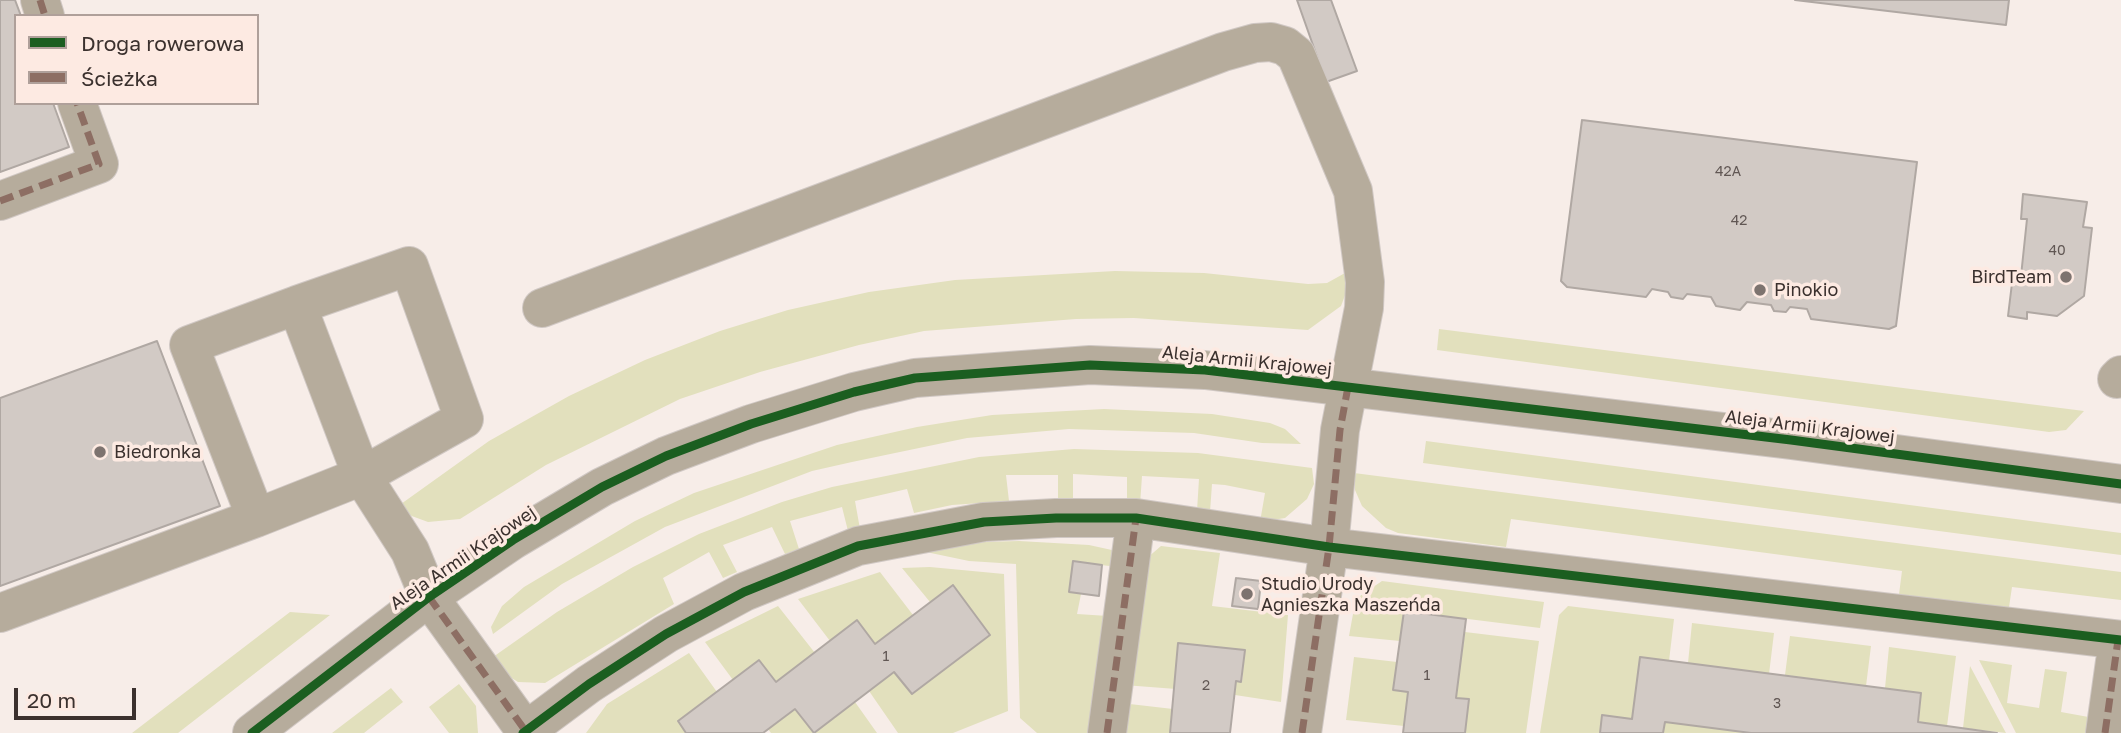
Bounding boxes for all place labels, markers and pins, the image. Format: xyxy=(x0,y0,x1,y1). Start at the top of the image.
place label: BirdTeam xyxy=(1971,266,2052,288)
marker: BirdTeam xyxy=(2058,269,2074,285)
place label: Pinokio xyxy=(1774,279,1838,301)
marker: Pinokio xyxy=(1752,282,1768,298)
place label: Biedronka xyxy=(114,441,201,463)
marker: Biedronka xyxy=(92,444,108,460)
place label: Studio Urody Agnieszka Maszeńda xyxy=(1261,573,1441,616)
marker: Studio Urody Agnieszka Maszeńda xyxy=(1239,586,1255,602)

